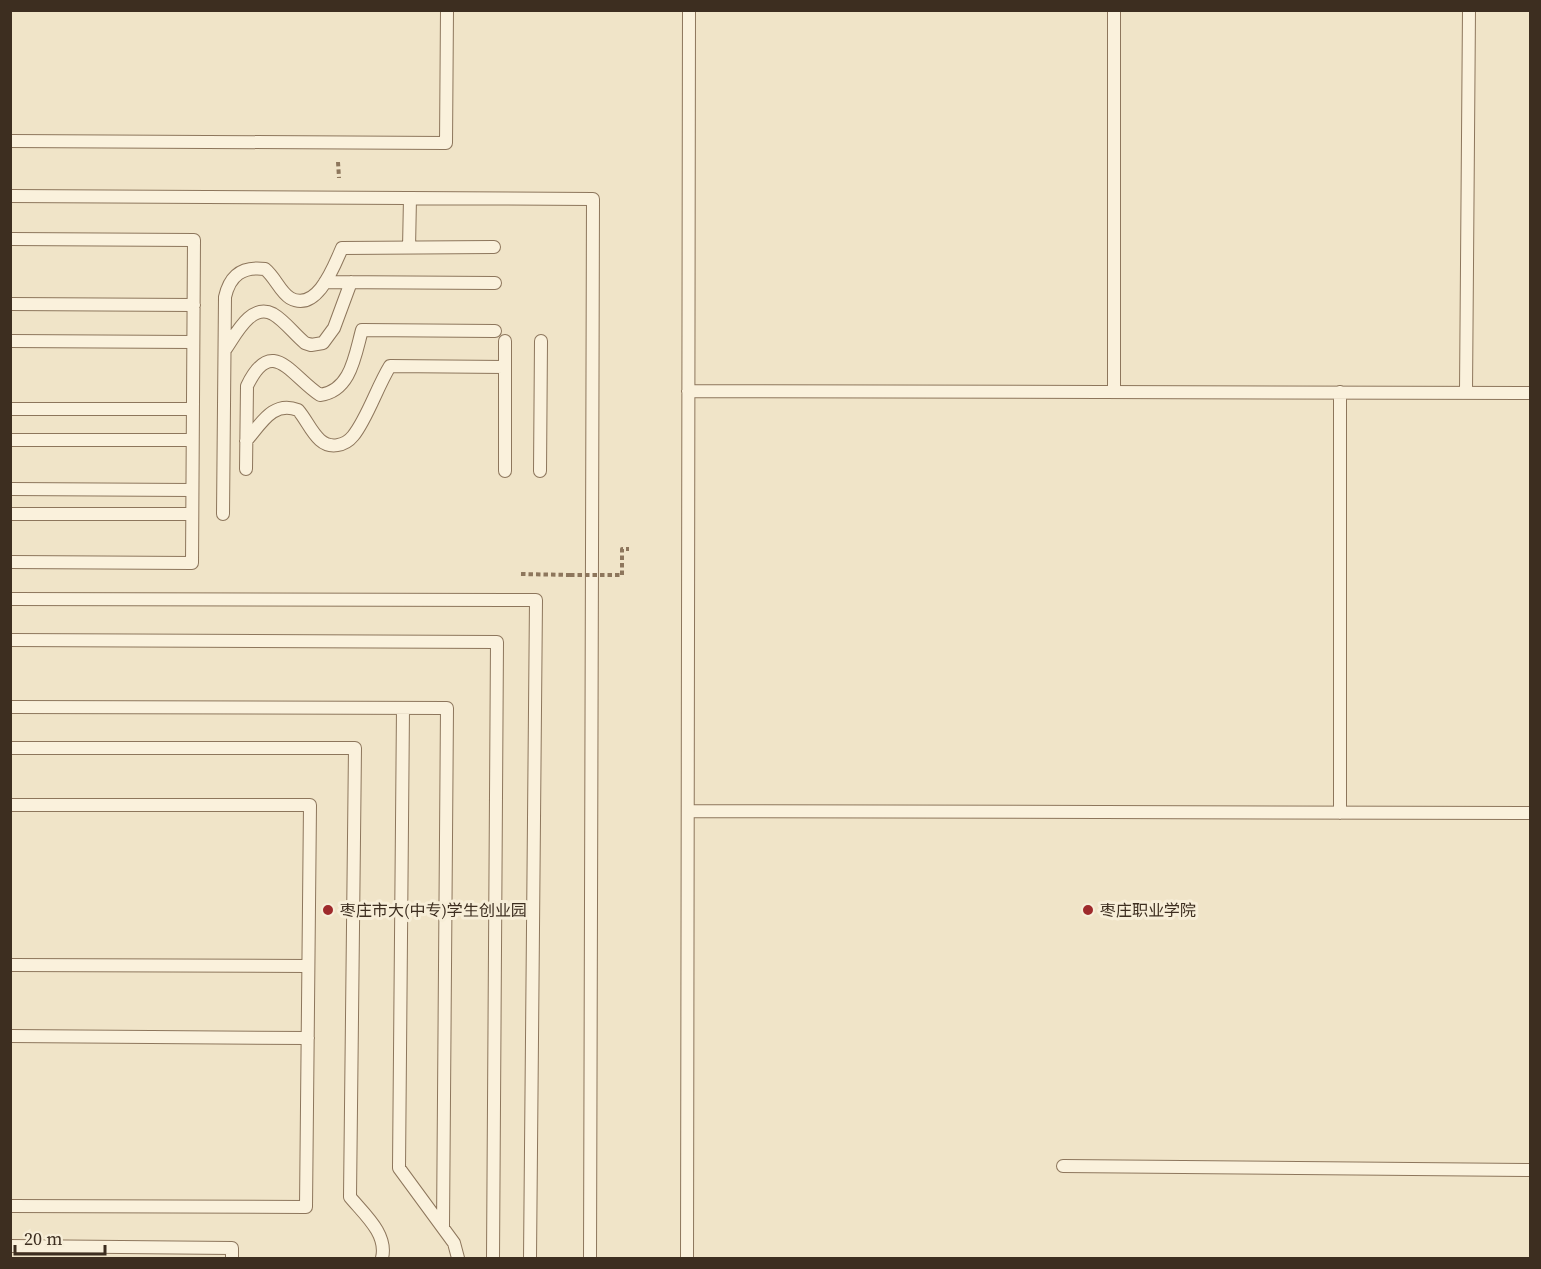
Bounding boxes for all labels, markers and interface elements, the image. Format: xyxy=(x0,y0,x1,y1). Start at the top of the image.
place label: 枣庄市大(中专)学生创业园 xyxy=(340,899,527,921)
place label: 枣庄职业学院 xyxy=(1100,899,1196,921)
marker: 枣庄市大(中专)学生创业园 xyxy=(321,903,335,917)
marker: 枣庄职业学院 xyxy=(1081,903,1095,917)
scale bar xyxy=(15,1218,105,1256)
text: 20 m xyxy=(24,1226,62,1251)

